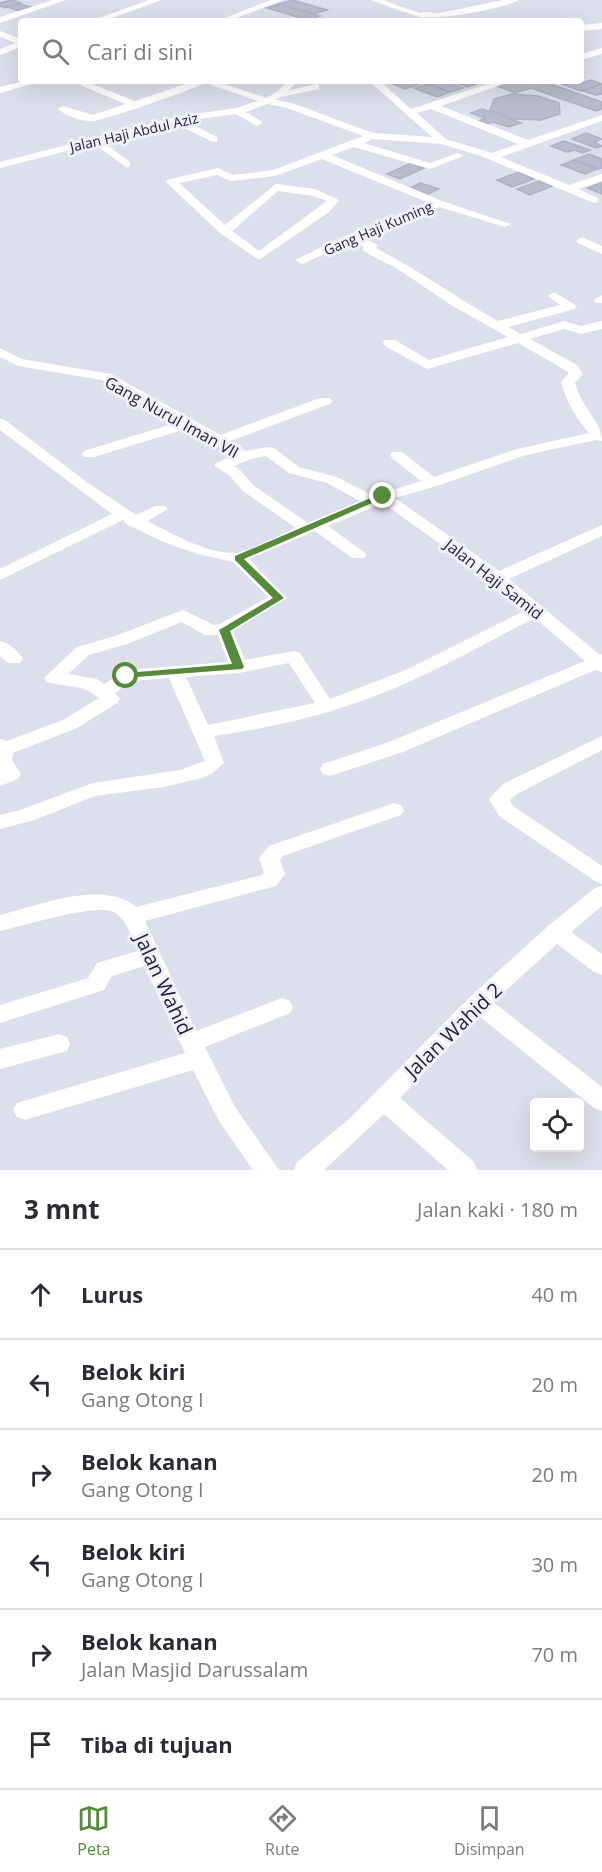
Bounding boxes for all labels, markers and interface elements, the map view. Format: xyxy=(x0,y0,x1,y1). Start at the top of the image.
search box xyxy=(18,18,584,84)
icon: search xyxy=(39,35,72,68)
text: Cari di sini xyxy=(87,36,193,66)
street label: Jalan Haji Abdul Aziz xyxy=(66,108,200,156)
street label: Gang Haji Kuming xyxy=(321,196,436,259)
street label: Gang Nurul Iman VII xyxy=(101,371,243,463)
route end xyxy=(369,482,395,508)
street label: Jalan Haji Samid xyxy=(439,532,548,624)
route start xyxy=(112,662,138,688)
street label: Jalan Wahid xyxy=(128,927,199,1039)
street label: Jalan Wahid 2 xyxy=(397,977,508,1085)
map controls xyxy=(530,1098,584,1152)
button: locate xyxy=(530,1098,584,1152)
text: 3 mnt xyxy=(24,1191,100,1227)
text: Jalan kaki · 180 m xyxy=(417,1196,578,1223)
icon: ahead xyxy=(24,1278,57,1311)
text: Lurus xyxy=(81,1279,143,1309)
text: 40 m xyxy=(531,1281,578,1308)
text: Belok kiri xyxy=(81,1356,186,1386)
icon: left xyxy=(24,1368,57,1401)
text: 20 m xyxy=(531,1371,578,1398)
text: Gang Otong I xyxy=(81,1386,204,1413)
text: Belok kanan xyxy=(81,1446,218,1476)
icon: right xyxy=(24,1458,57,1491)
text: 20 m xyxy=(531,1461,578,1488)
text: Gang Otong I xyxy=(81,1476,204,1503)
text: Belok kiri xyxy=(81,1536,186,1566)
icon: left xyxy=(24,1548,57,1581)
text: 30 m xyxy=(531,1551,578,1578)
text: Gang Otong I xyxy=(81,1566,204,1593)
text: Belok kanan xyxy=(81,1626,218,1656)
icon: right xyxy=(24,1638,57,1671)
text: 70 m xyxy=(531,1641,578,1668)
text: Jalan Masjid Darussalam xyxy=(81,1656,308,1683)
icon: arrive xyxy=(24,1728,57,1761)
text: Tiba di tujuan xyxy=(81,1729,233,1759)
tab: Peta xyxy=(77,1802,111,1860)
tab: Rute xyxy=(265,1802,299,1860)
tab: Disimpan xyxy=(454,1802,525,1860)

